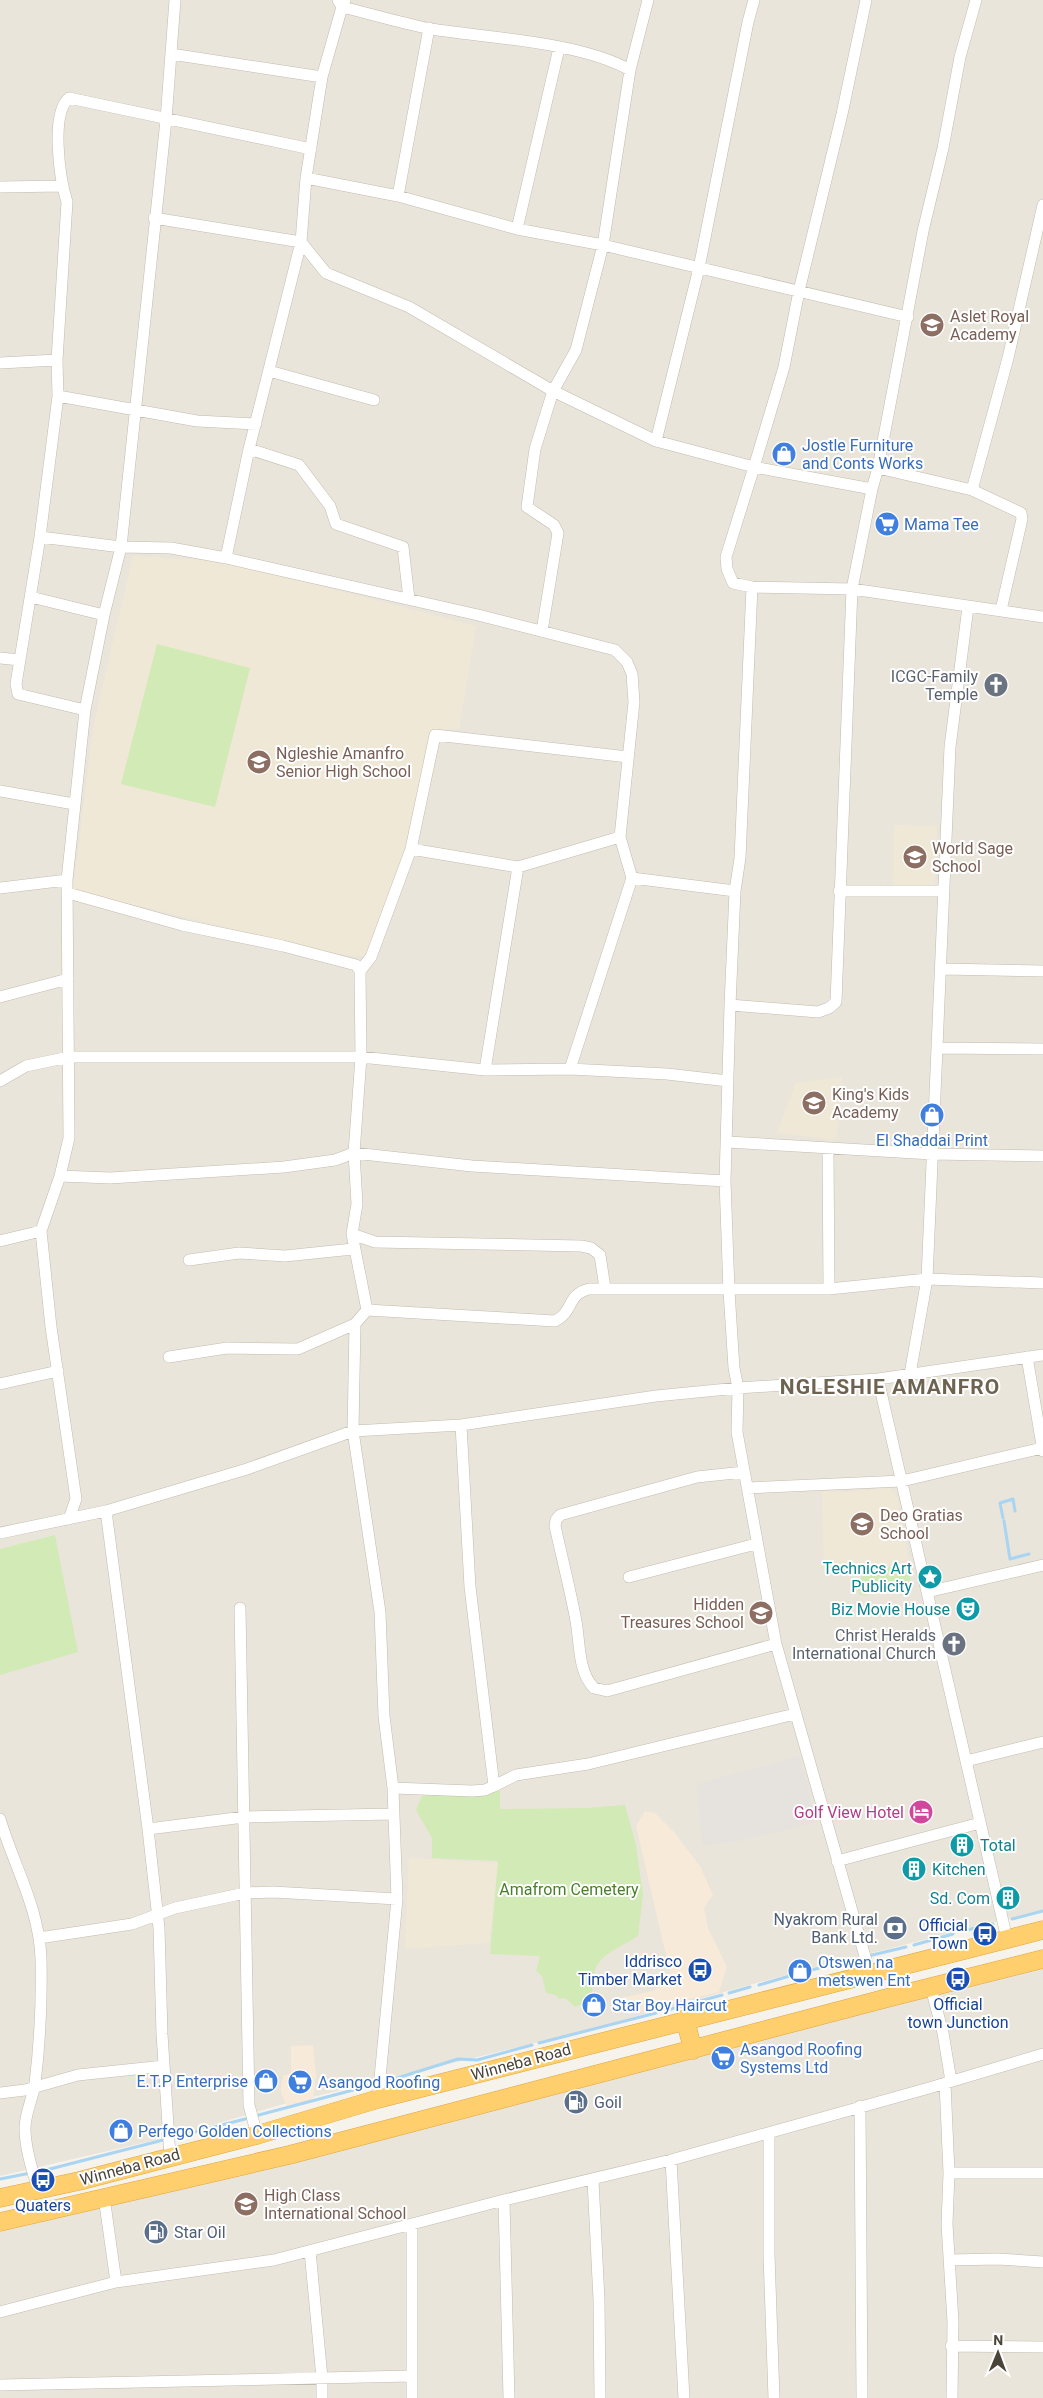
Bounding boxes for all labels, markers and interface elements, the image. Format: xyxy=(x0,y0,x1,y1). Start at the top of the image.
place label: Aslet Royal Academy xyxy=(950,307,1029,344)
school or university icon: Aslet Royal Academy xyxy=(919,312,945,338)
place label: Jostle Furniture and Conts Works xyxy=(802,436,923,473)
shop icon: Jostle Furniture and Conts Works xyxy=(771,441,797,467)
supermarket icon: Mama Tee xyxy=(874,511,900,537)
place label: Mama Tee xyxy=(904,515,979,534)
place label: ICGC-Family Temple xyxy=(891,667,978,704)
church icon: ICGC-Family Temple xyxy=(983,672,1009,698)
place label: Ngleshie Amanfro Senior High School xyxy=(276,744,411,781)
school or university icon: Ngleshie Amanfro Senior High School xyxy=(246,749,272,775)
place label: World Sage School xyxy=(932,839,1013,876)
school or university icon: World Sage School xyxy=(902,844,928,870)
place label: King's Kids Academy xyxy=(832,1085,909,1122)
school or university icon: King's Kids Academy xyxy=(801,1090,827,1116)
shop icon: El Shaddai Print xyxy=(919,1102,945,1128)
place label: El Shaddai Print xyxy=(876,1131,988,1150)
district label: NGLESHIE AMANFRO xyxy=(780,1375,1000,1399)
place label: Deo Gratias School xyxy=(880,1506,963,1543)
school or university icon: Deo Gratias School xyxy=(849,1511,875,1537)
place label: Technics Art Publicity xyxy=(823,1559,912,1596)
place icon: Technics Art Publicity xyxy=(917,1564,943,1590)
place label: Hidden Treasures School xyxy=(621,1595,744,1632)
theatre icon: Biz Movie House xyxy=(955,1596,981,1622)
school or university icon: Hidden Treasures School xyxy=(748,1600,774,1626)
place label: Biz Movie House xyxy=(831,1600,950,1619)
place label: Christ Heralds International Church xyxy=(792,1626,936,1663)
church icon: Christ Heralds International Church xyxy=(941,1631,967,1657)
hotel icon: Golf View Hotel xyxy=(908,1799,934,1825)
place label: Golf View Hotel xyxy=(794,1803,904,1822)
building icon: Total xyxy=(949,1832,975,1858)
place label: Total xyxy=(980,1836,1016,1855)
building icon: Kitchen xyxy=(901,1856,927,1882)
place label: Kitchen xyxy=(932,1860,986,1879)
park label: Amafrom Cemetery xyxy=(499,1880,639,1899)
building icon: Sd. Com xyxy=(995,1885,1021,1911)
place label: Sd. Com xyxy=(930,1889,990,1908)
place label: Nyakrom Rural Bank Ltd. xyxy=(774,1910,878,1947)
bank icon: Nyakrom Rural Bank Ltd. xyxy=(882,1915,908,1941)
place label: Official Town xyxy=(918,1916,968,1953)
bus stop icon: Official Town xyxy=(972,1921,998,1947)
place label: Iddrisco Timber Market xyxy=(578,1952,682,1989)
place label: Otswen na metswen Ent xyxy=(818,1953,910,1990)
bus stop icon: Iddrisco Timber Market xyxy=(687,1957,713,1983)
shop icon: Otswen na metswen Ent xyxy=(787,1958,813,1984)
bus stop icon: Official town Junction xyxy=(945,1966,971,1992)
shop icon: Star Boy Haircut xyxy=(581,1992,607,2018)
place label: Official town Junction xyxy=(908,1995,1008,2032)
place label: Star Boy Haircut xyxy=(612,1996,727,2015)
street label: Winneba Road xyxy=(469,2040,573,2084)
place label: Asangod Roofing Systems Ltd xyxy=(740,2040,862,2077)
supermarket icon: Asangod Roofing Systems Ltd xyxy=(710,2045,736,2071)
shop icon: E.T.P Enterprise xyxy=(253,2068,279,2094)
supermarket icon: Asangod Roofing xyxy=(287,2069,313,2095)
place label: E.T.P Enterprise xyxy=(136,2072,248,2091)
place label: Asangod Roofing xyxy=(318,2073,440,2092)
fuel station icon: Goil xyxy=(563,2089,589,2115)
place label: Goil xyxy=(594,2093,622,2112)
shop icon: Perfego Golden Collections xyxy=(108,2118,134,2144)
place label: Perfego Golden Collections xyxy=(138,2122,332,2141)
street label: Winneba Road xyxy=(78,2145,182,2189)
bus stop icon: Quaters xyxy=(30,2167,56,2193)
place label: High Class International School xyxy=(264,2186,406,2223)
school or university icon: High Class International School xyxy=(233,2191,259,2217)
place label: Quaters xyxy=(15,2196,71,2215)
fuel station icon: Star Oil xyxy=(143,2219,169,2245)
place label: Star Oil xyxy=(174,2223,226,2242)
north arrow xyxy=(973,2328,1023,2378)
text: N xyxy=(993,2332,1003,2348)

